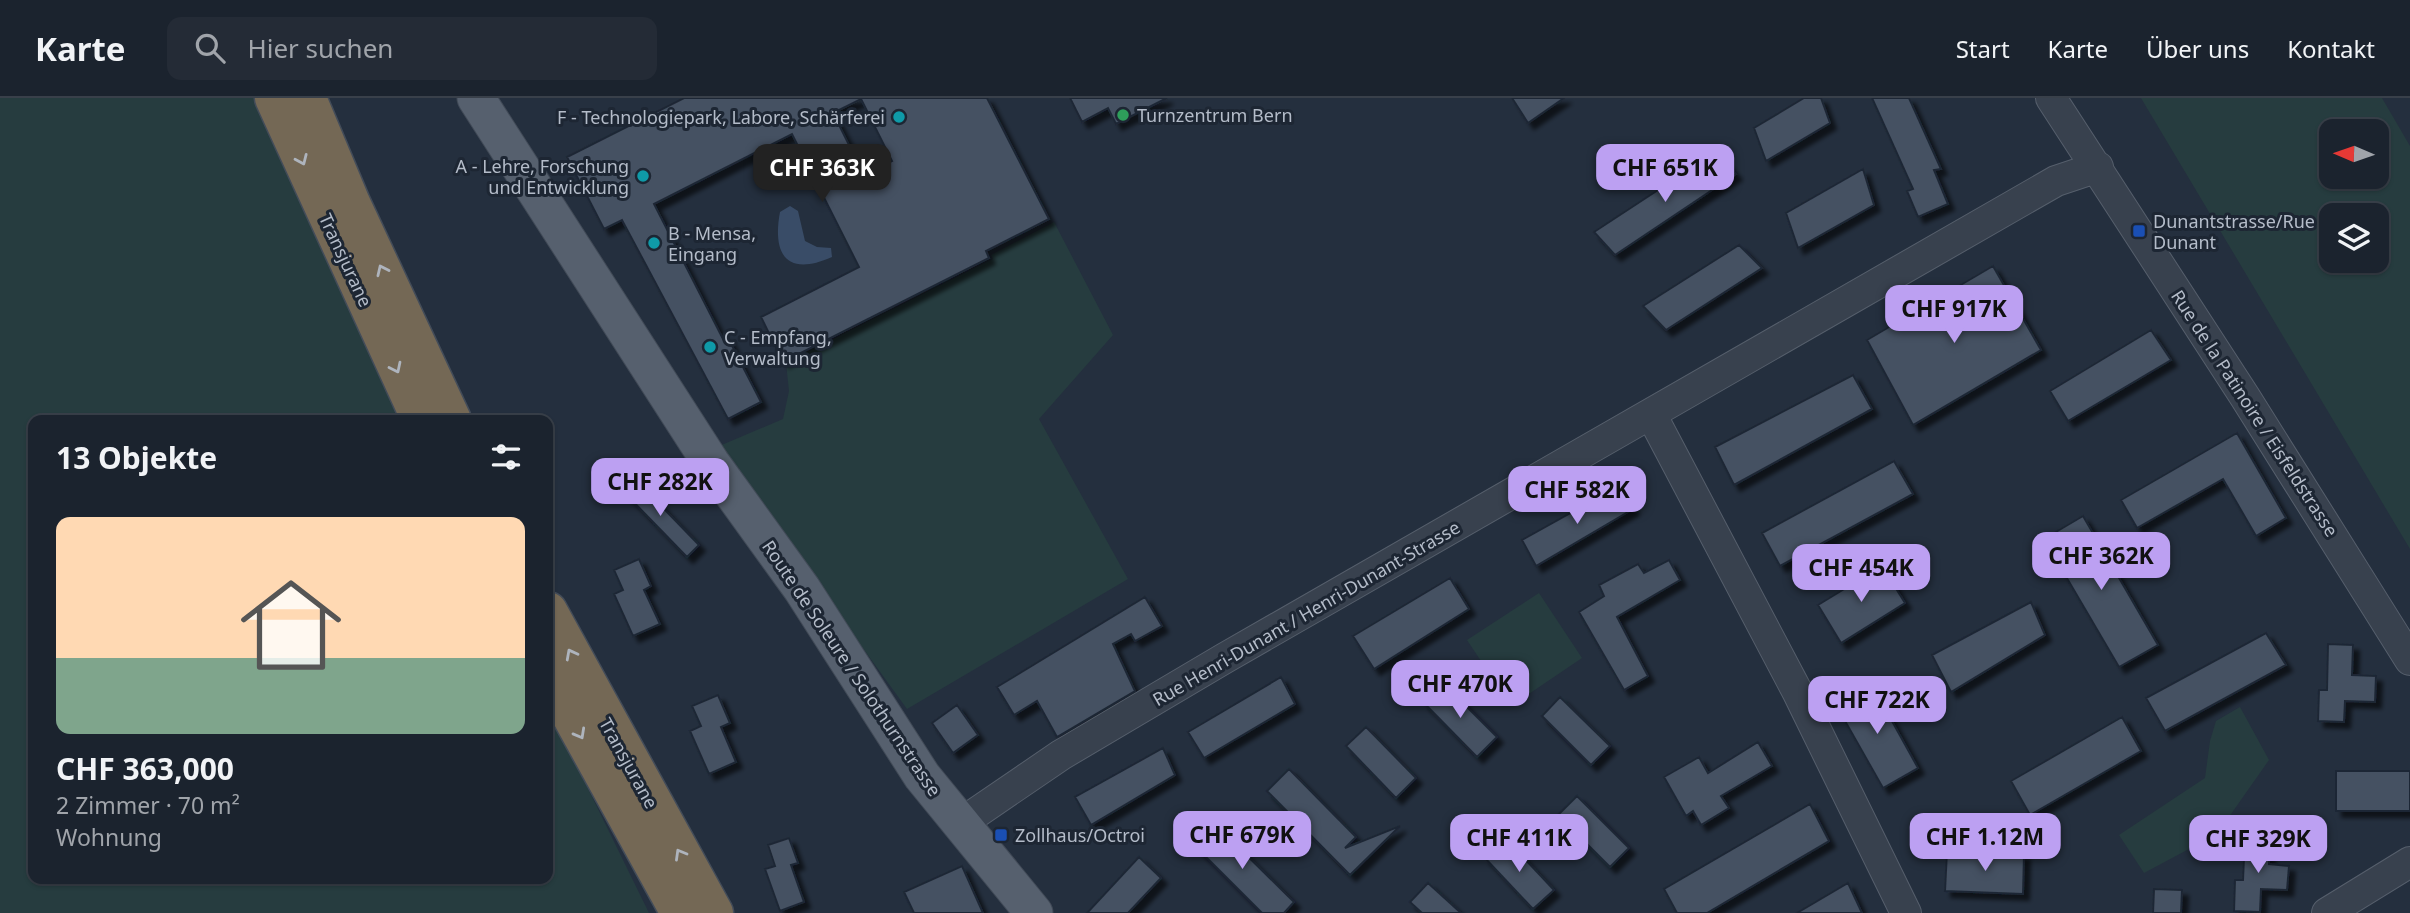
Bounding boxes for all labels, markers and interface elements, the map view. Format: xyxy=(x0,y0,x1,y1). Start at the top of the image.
search box xyxy=(167,17,657,80)
text: Karte xyxy=(35,26,125,71)
icon: search xyxy=(191,29,229,67)
text: Hier suchen xyxy=(247,30,393,66)
text: Start xyxy=(1956,32,2010,65)
text: Karte xyxy=(2048,32,2108,65)
text: Über uns xyxy=(2146,32,2249,65)
text: Kontakt xyxy=(2287,32,2375,65)
place label: Turnzentrum Bern xyxy=(1137,103,1293,127)
place label: F - Technologiepark, Labore, Schärferei xyxy=(557,105,885,129)
marker: Turnzentrum Bern xyxy=(1115,107,1131,123)
marker: F - Technologiepark, Labore, Schärferei xyxy=(891,109,907,125)
north arrow xyxy=(2319,119,2389,189)
map controls xyxy=(2319,119,2389,273)
pin: CHF 363K xyxy=(750,144,894,204)
pin: CHF 651K xyxy=(1593,144,1737,204)
text: CHF 363K xyxy=(769,151,875,183)
text: CHF 651K xyxy=(1612,151,1718,183)
one-way arrow xyxy=(294,153,308,166)
place label: A - Lehre, Forschung und Entwicklung xyxy=(456,154,629,199)
marker: A - Lehre, Forschung und Entwicklung xyxy=(635,168,651,184)
button: layers xyxy=(2319,203,2389,273)
street label: Transjurane xyxy=(314,209,378,311)
place label: Dunantstrasse/Rue Dunant xyxy=(2153,209,2315,254)
place label: B - Mensa, Eingang xyxy=(668,221,756,266)
marker: Dunantstrasse/Rue Dunant xyxy=(2131,223,2147,239)
marker: B - Mensa, Eingang xyxy=(646,235,662,251)
one-way arrow xyxy=(376,264,390,277)
street label: Rue de la Patinoire / Eisfeldstrasse xyxy=(2166,285,2344,541)
pin: CHF 917K xyxy=(1882,286,2026,345)
text: CHF 917K xyxy=(1901,292,2007,324)
place label: C - Empfang, Verwaltung xyxy=(724,325,832,370)
marker: C - Empfang, Verwaltung xyxy=(702,339,718,355)
one-way arrow xyxy=(387,361,401,373)
text: 13 Objekte xyxy=(56,437,217,478)
icon: filters xyxy=(487,438,525,476)
pin: CHF 282K xyxy=(588,458,732,518)
text: CHF 282K xyxy=(607,465,713,497)
pin: CHF 582K xyxy=(1505,466,1649,526)
text: CHF 582K xyxy=(1524,473,1630,505)
street label: Rue Henri-Dunant / Henri-Dunant-Strasse xyxy=(1148,515,1464,711)
pin: CHF 362K xyxy=(2029,532,2173,592)
street label: Route de Soleure / Solothurnstrasse xyxy=(757,535,947,801)
text: CHF 362K xyxy=(2048,539,2154,571)
pin: CHF 454K xyxy=(1789,545,1933,604)
text: CHF 454K xyxy=(1808,551,1914,583)
icon: home xyxy=(228,562,354,688)
one-way arrow xyxy=(565,649,579,661)
pin: CHF 470K xyxy=(1388,660,1532,720)
text: CHF 470K xyxy=(1407,667,1513,699)
pin: CHF 722K xyxy=(1805,676,1949,736)
text: CHF 722K xyxy=(1824,683,1930,715)
street label: Transjurane xyxy=(594,713,664,813)
one-way arrow xyxy=(572,726,585,739)
text: CHF 363,000 xyxy=(56,748,234,789)
text: 2 Zimmer · 70 m² xyxy=(56,789,240,821)
pin: CHF 679K xyxy=(1170,812,1314,871)
pin: CHF 411K xyxy=(1447,814,1591,874)
pin: CHF 1.12M xyxy=(1905,814,2065,873)
pin: CHF 329K xyxy=(2186,816,2330,875)
text: CHF 679K xyxy=(1189,818,1295,850)
text: CHF 1.12M xyxy=(1926,820,2044,852)
text: Wohnung xyxy=(56,821,162,853)
text: CHF 411K xyxy=(1466,821,1572,853)
text: CHF 329K xyxy=(2205,822,2311,854)
place label: Zollhaus/Octroi xyxy=(1015,823,1145,847)
marker: Zollhaus/Octroi xyxy=(993,827,1009,843)
one-way arrow xyxy=(675,848,688,861)

